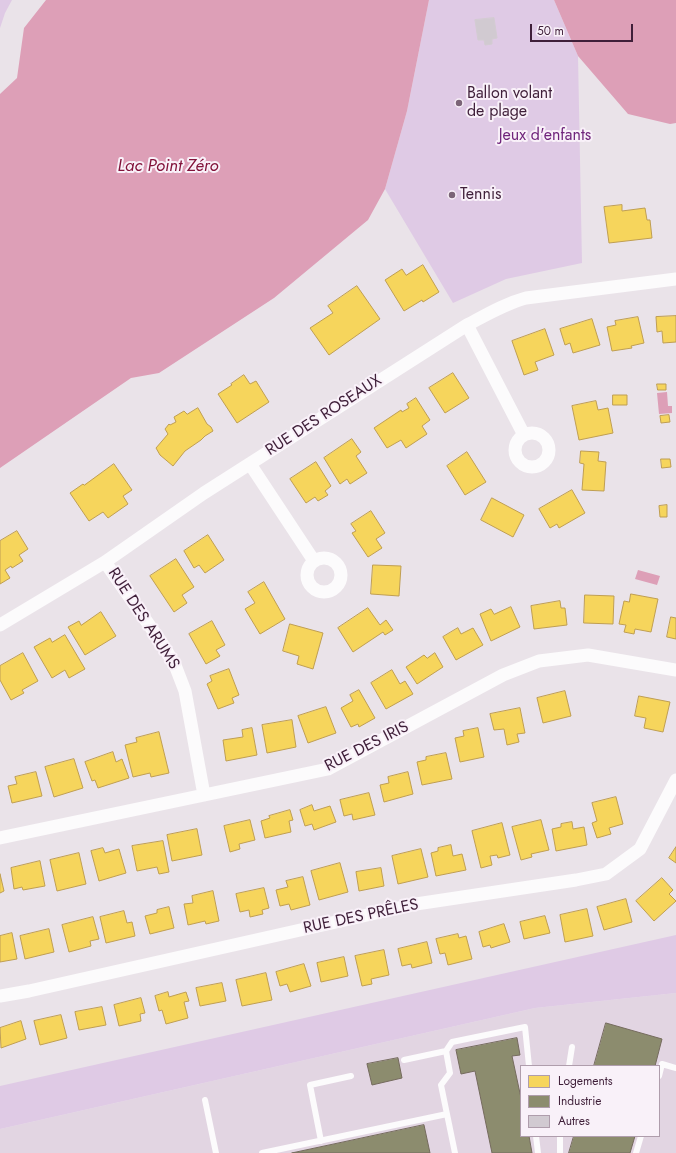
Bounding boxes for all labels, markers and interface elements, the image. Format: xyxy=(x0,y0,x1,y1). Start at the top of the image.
scale bar xyxy=(532,16,635,42)
text: 50 m xyxy=(537,22,564,40)
place label: Ballon volant de plage xyxy=(467,84,552,122)
marker: Ballon volant de plage xyxy=(454,98,464,108)
park label: Jeux d'enfants xyxy=(499,126,591,146)
water label: Lac Point Zéro xyxy=(118,157,218,177)
place label: Tennis xyxy=(460,185,501,205)
marker: Tennis xyxy=(447,190,457,200)
street label: RUE DES ROSEAUX xyxy=(262,371,386,461)
street label: RUE DES ARUMS xyxy=(103,565,183,673)
street label: RUE DES IRIS xyxy=(322,718,412,776)
street label: RUE DES PRÊLES xyxy=(302,895,420,939)
legend xyxy=(520,1065,660,1137)
text: Logements xyxy=(558,1072,613,1090)
text: Industrie xyxy=(558,1092,602,1110)
text: Autres xyxy=(558,1112,590,1130)

